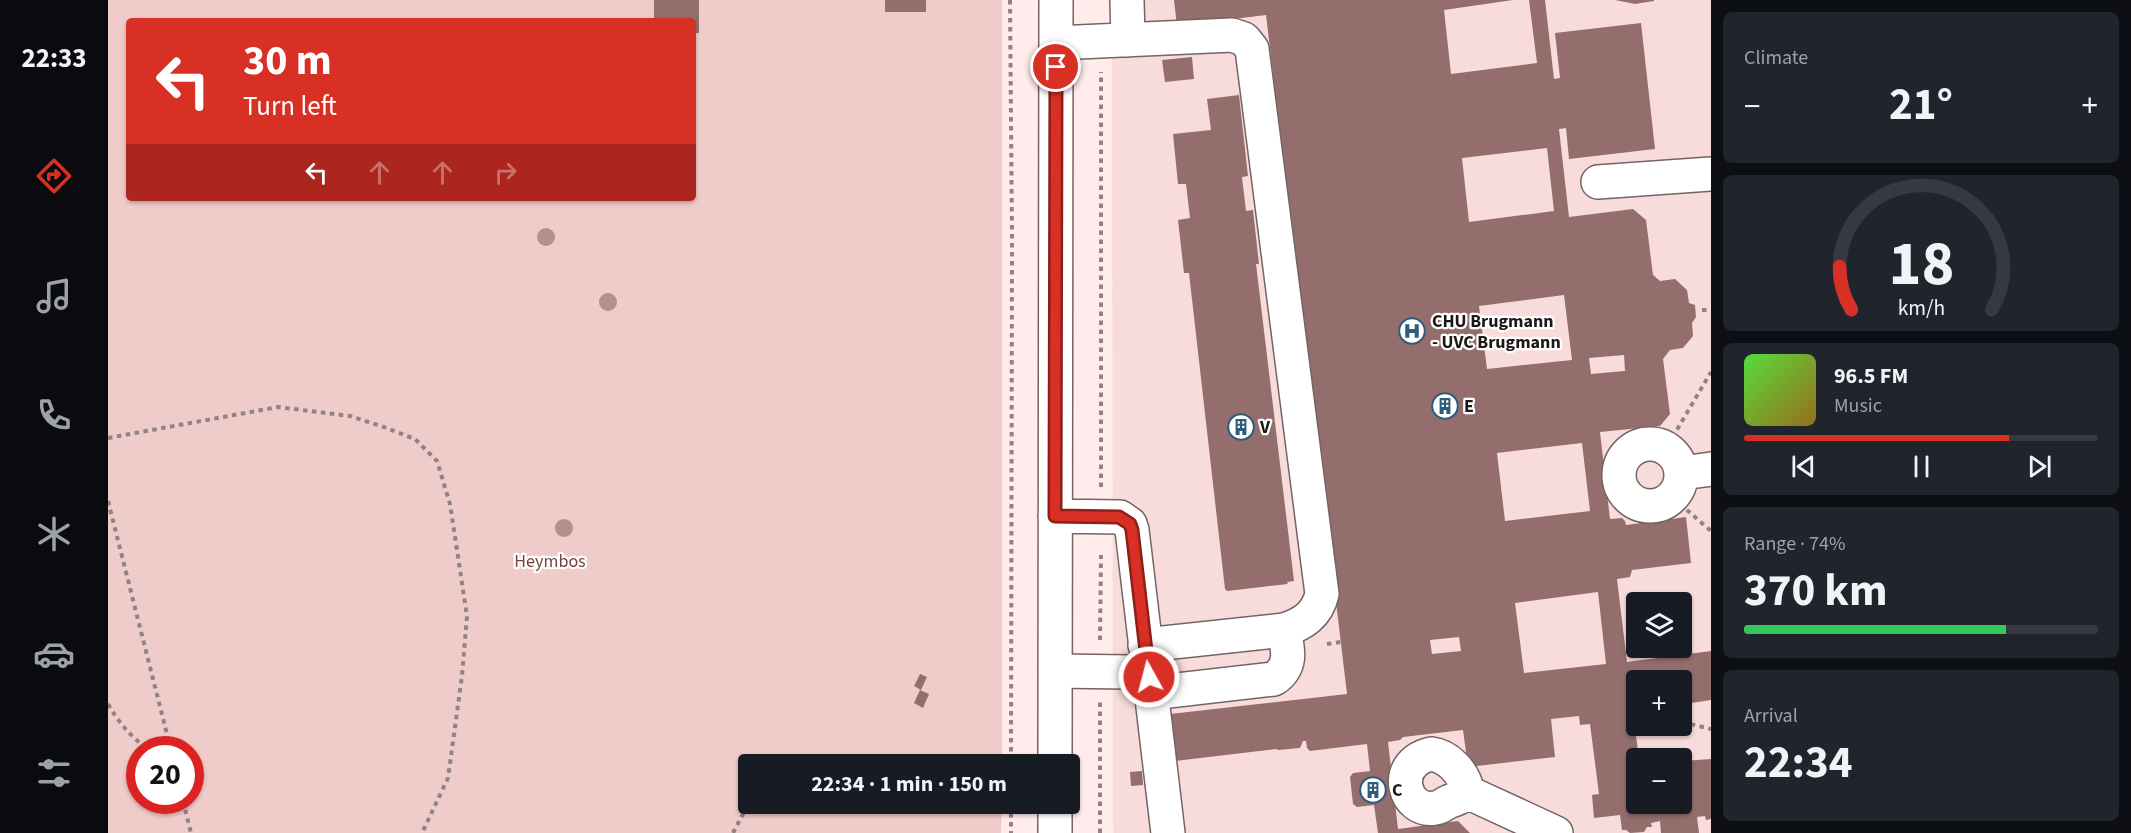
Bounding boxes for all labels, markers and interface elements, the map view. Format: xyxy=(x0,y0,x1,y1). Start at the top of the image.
text: 30 m xyxy=(243,31,332,91)
text: 22:33 xyxy=(21,39,87,78)
pin xyxy=(1030,41,1081,92)
icon: left xyxy=(144,42,222,120)
text: Climate xyxy=(1744,44,1808,72)
icon: arrive xyxy=(1039,50,1072,83)
text: 21° xyxy=(1889,73,1953,137)
text: − xyxy=(1744,83,1760,130)
text: + xyxy=(2082,83,2098,130)
text: Turn left xyxy=(243,87,337,126)
icon: directions xyxy=(33,155,75,197)
icon: left xyxy=(300,156,333,189)
icon: ahead xyxy=(363,156,396,189)
icon: ahead xyxy=(426,156,459,189)
icon: right xyxy=(489,156,522,189)
text: 18 xyxy=(1888,220,1954,309)
icon: music xyxy=(33,275,75,317)
text: km/h xyxy=(1897,294,1945,325)
place label: CHU Brugmann - UVC Brugmann xyxy=(1432,309,1561,355)
hospital icon: CHU Brugmann - UVC Brugmann xyxy=(1397,316,1427,346)
text: 96.5 FM xyxy=(1834,360,1908,392)
building icon: E xyxy=(1430,391,1460,421)
text: Music xyxy=(1834,392,1882,420)
icon: phone xyxy=(33,394,75,436)
place label: E xyxy=(1464,394,1474,419)
building icon: V xyxy=(1226,412,1256,442)
place label: V xyxy=(1259,415,1271,440)
icon: previous xyxy=(1787,450,1820,483)
icon: pause xyxy=(1905,450,1938,483)
icon: next xyxy=(2023,450,2056,483)
icon: climate xyxy=(33,513,75,555)
text: Range · 74% xyxy=(1744,530,1845,558)
park label: Heymbos xyxy=(514,549,586,574)
text: 370 km xyxy=(1744,559,1888,623)
map controls xyxy=(1626,592,1692,814)
button: layers xyxy=(1626,592,1692,658)
icon: car xyxy=(33,633,75,675)
position arrow xyxy=(1117,645,1181,709)
button: + xyxy=(1626,670,1692,736)
text: Arrival xyxy=(1744,702,1798,730)
text: 22:34 xyxy=(1744,731,1853,795)
speed limit sign: 20 xyxy=(126,736,204,814)
button: − xyxy=(1626,748,1692,814)
icon: filters xyxy=(33,752,75,794)
text: 22:34 · 1 min · 150 m xyxy=(811,768,1007,800)
building icon: C xyxy=(1358,775,1388,805)
place label: C xyxy=(1392,778,1403,803)

